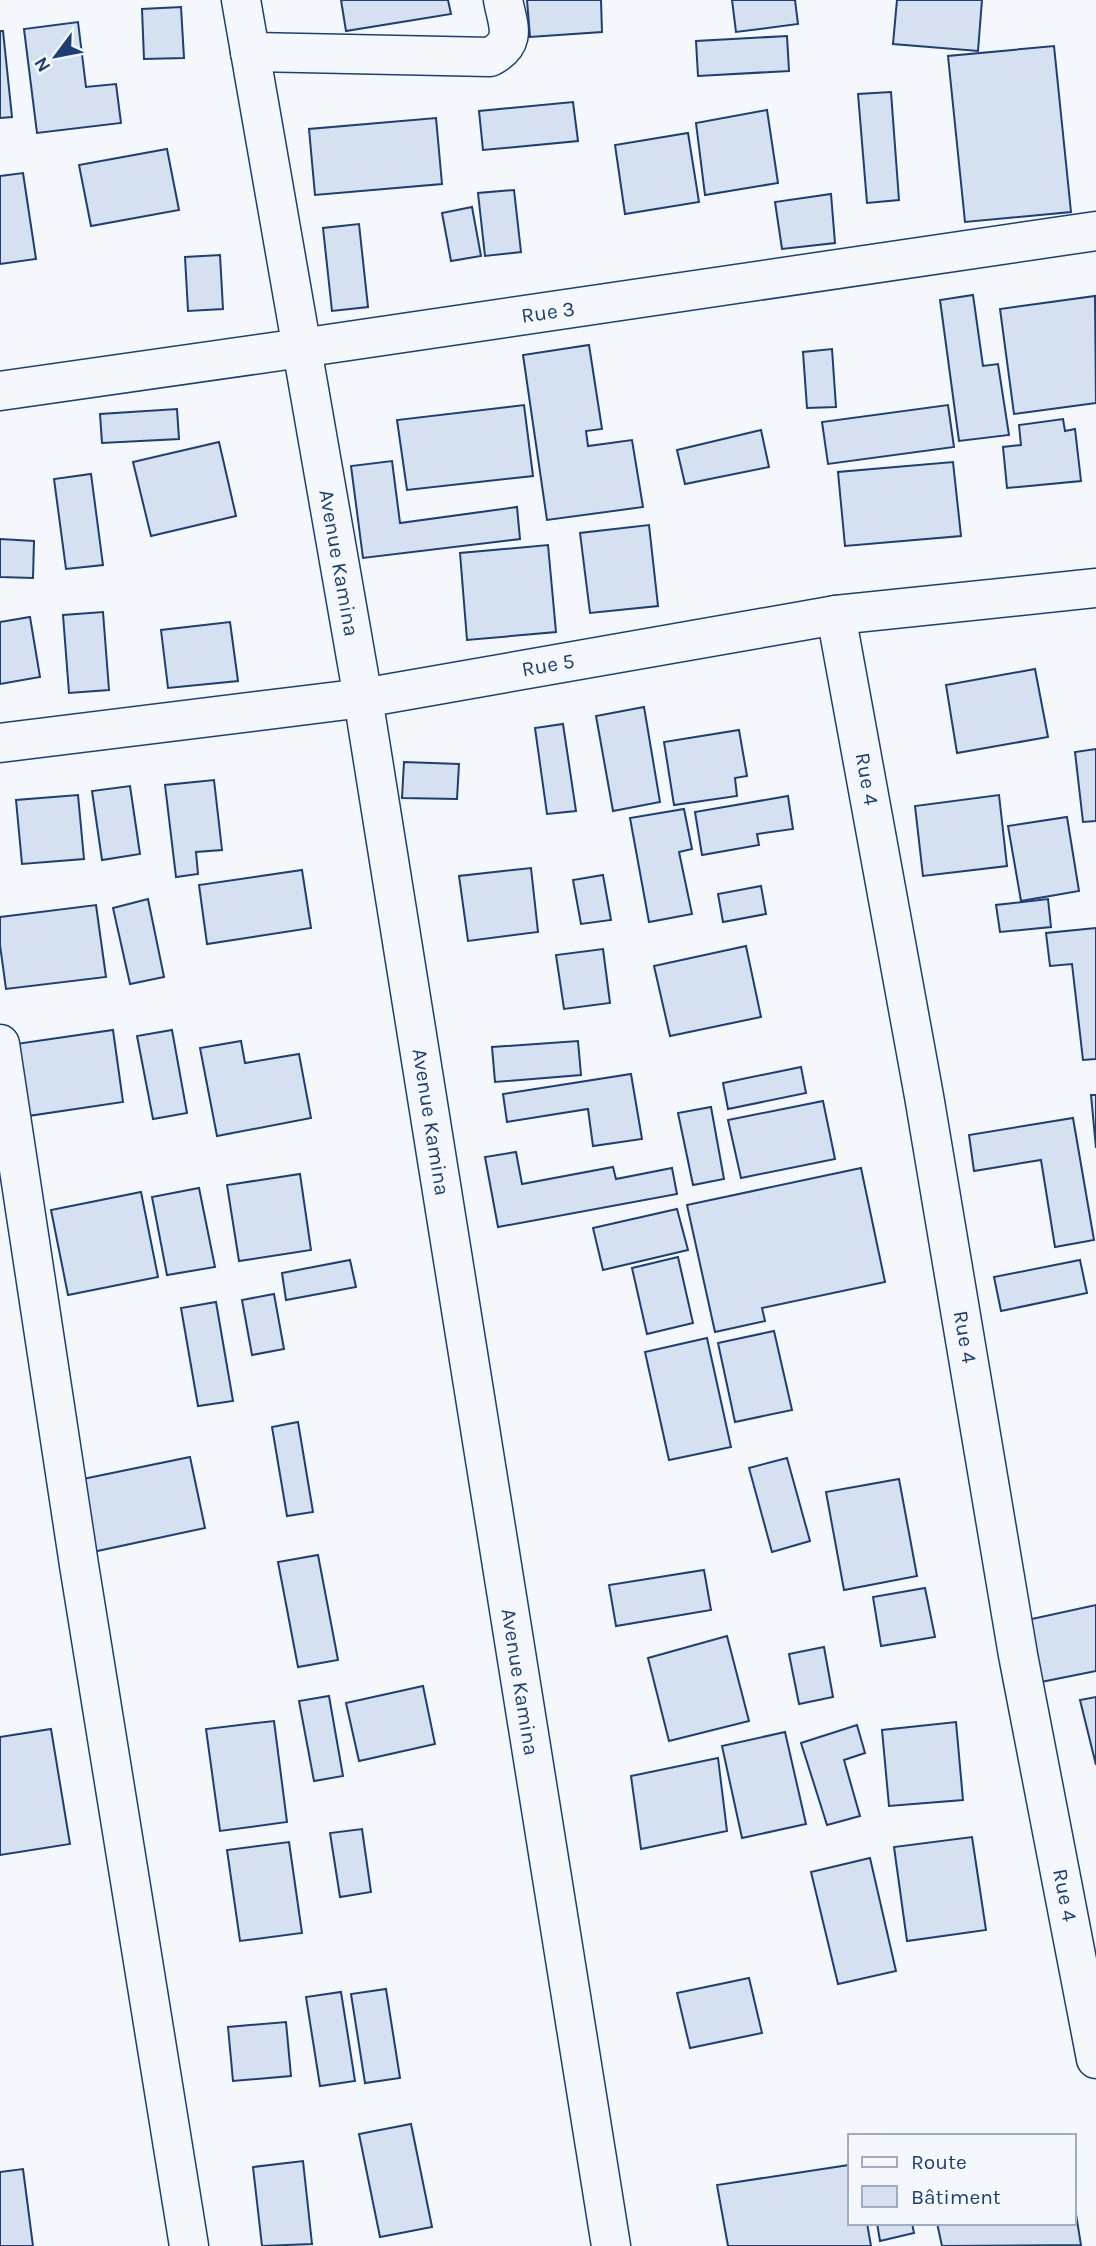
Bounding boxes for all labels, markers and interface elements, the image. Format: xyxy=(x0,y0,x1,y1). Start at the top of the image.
north arrow xyxy=(21,21,91,91)
text: N xyxy=(29,53,55,76)
street label: Rue 3 xyxy=(520,296,576,328)
street label: Avenue Kamina xyxy=(314,488,364,638)
street label: Rue 5 xyxy=(520,649,576,681)
street label: Rue 4 xyxy=(851,751,883,807)
street label: Avenue Kamina xyxy=(408,1047,454,1197)
street label: Rue 4 xyxy=(949,1309,981,1365)
street label: Avenue Kamina xyxy=(497,1607,543,1757)
street label: Rue 4 xyxy=(1048,1867,1082,1924)
legend xyxy=(848,2134,1075,2225)
text: Route xyxy=(911,2150,967,2174)
text: Bâtiment xyxy=(911,2185,1001,2209)

